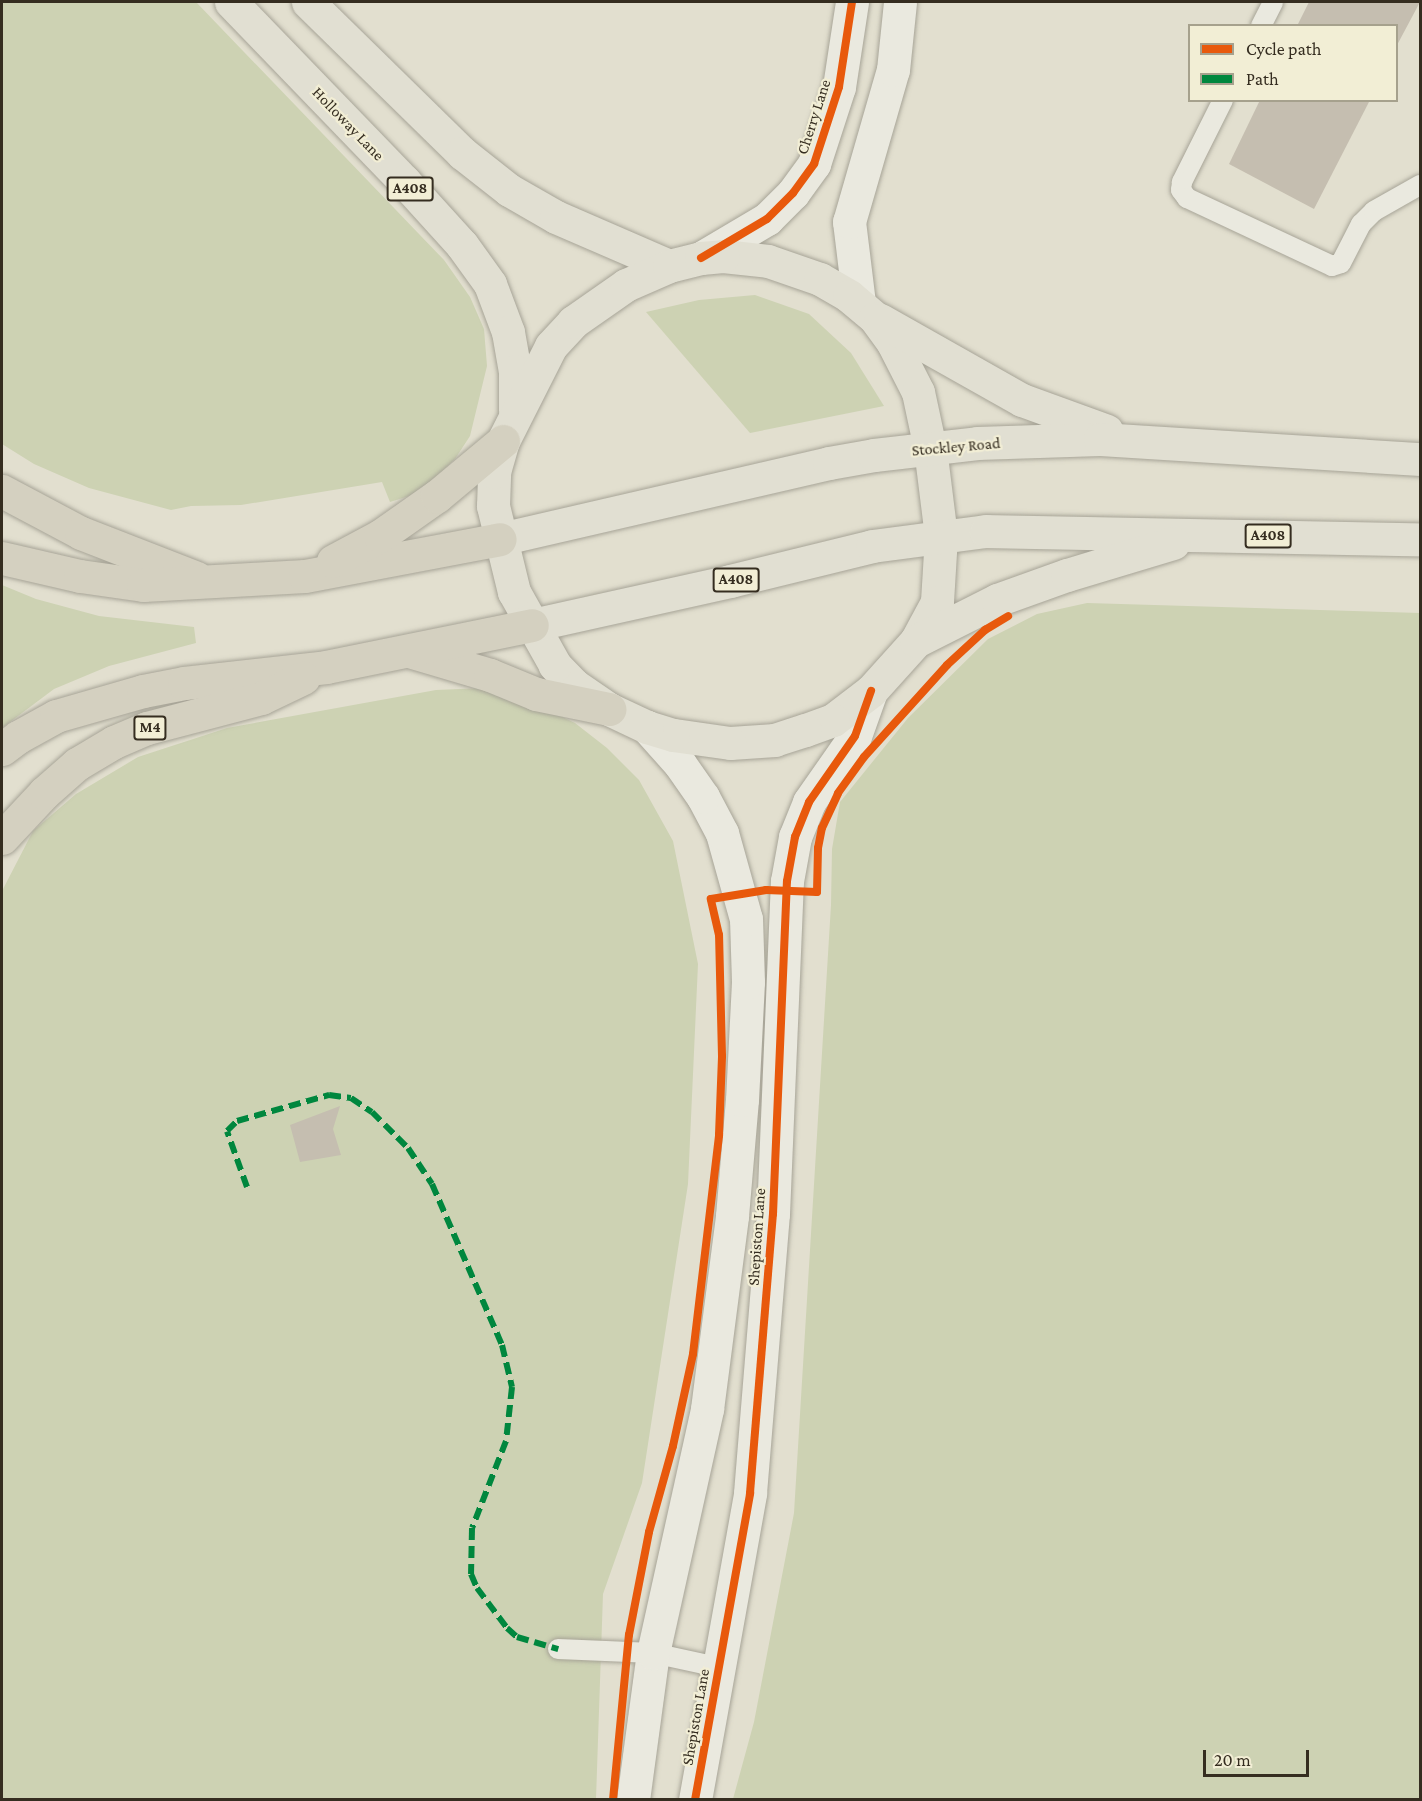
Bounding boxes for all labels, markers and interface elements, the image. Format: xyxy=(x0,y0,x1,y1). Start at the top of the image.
legend xyxy=(1188,24,1398,102)
text: Cycle path xyxy=(1246,39,1321,59)
text: Path xyxy=(1246,69,1279,89)
street label: Cherry Lane xyxy=(793,77,835,157)
street label: Holloway Lane xyxy=(308,83,388,165)
road number: A408 xyxy=(386,177,434,201)
street label: Stockley Road xyxy=(911,434,1001,460)
road number: A408 xyxy=(1244,524,1292,548)
road number: A408 xyxy=(712,568,760,592)
road number: M4 xyxy=(132,716,168,740)
street label: Shepiston Lane xyxy=(744,1188,770,1286)
street label: Shepiston Lane xyxy=(678,1667,714,1767)
scale bar xyxy=(1206,1738,1312,1776)
text: 20 m xyxy=(1214,1750,1251,1770)

